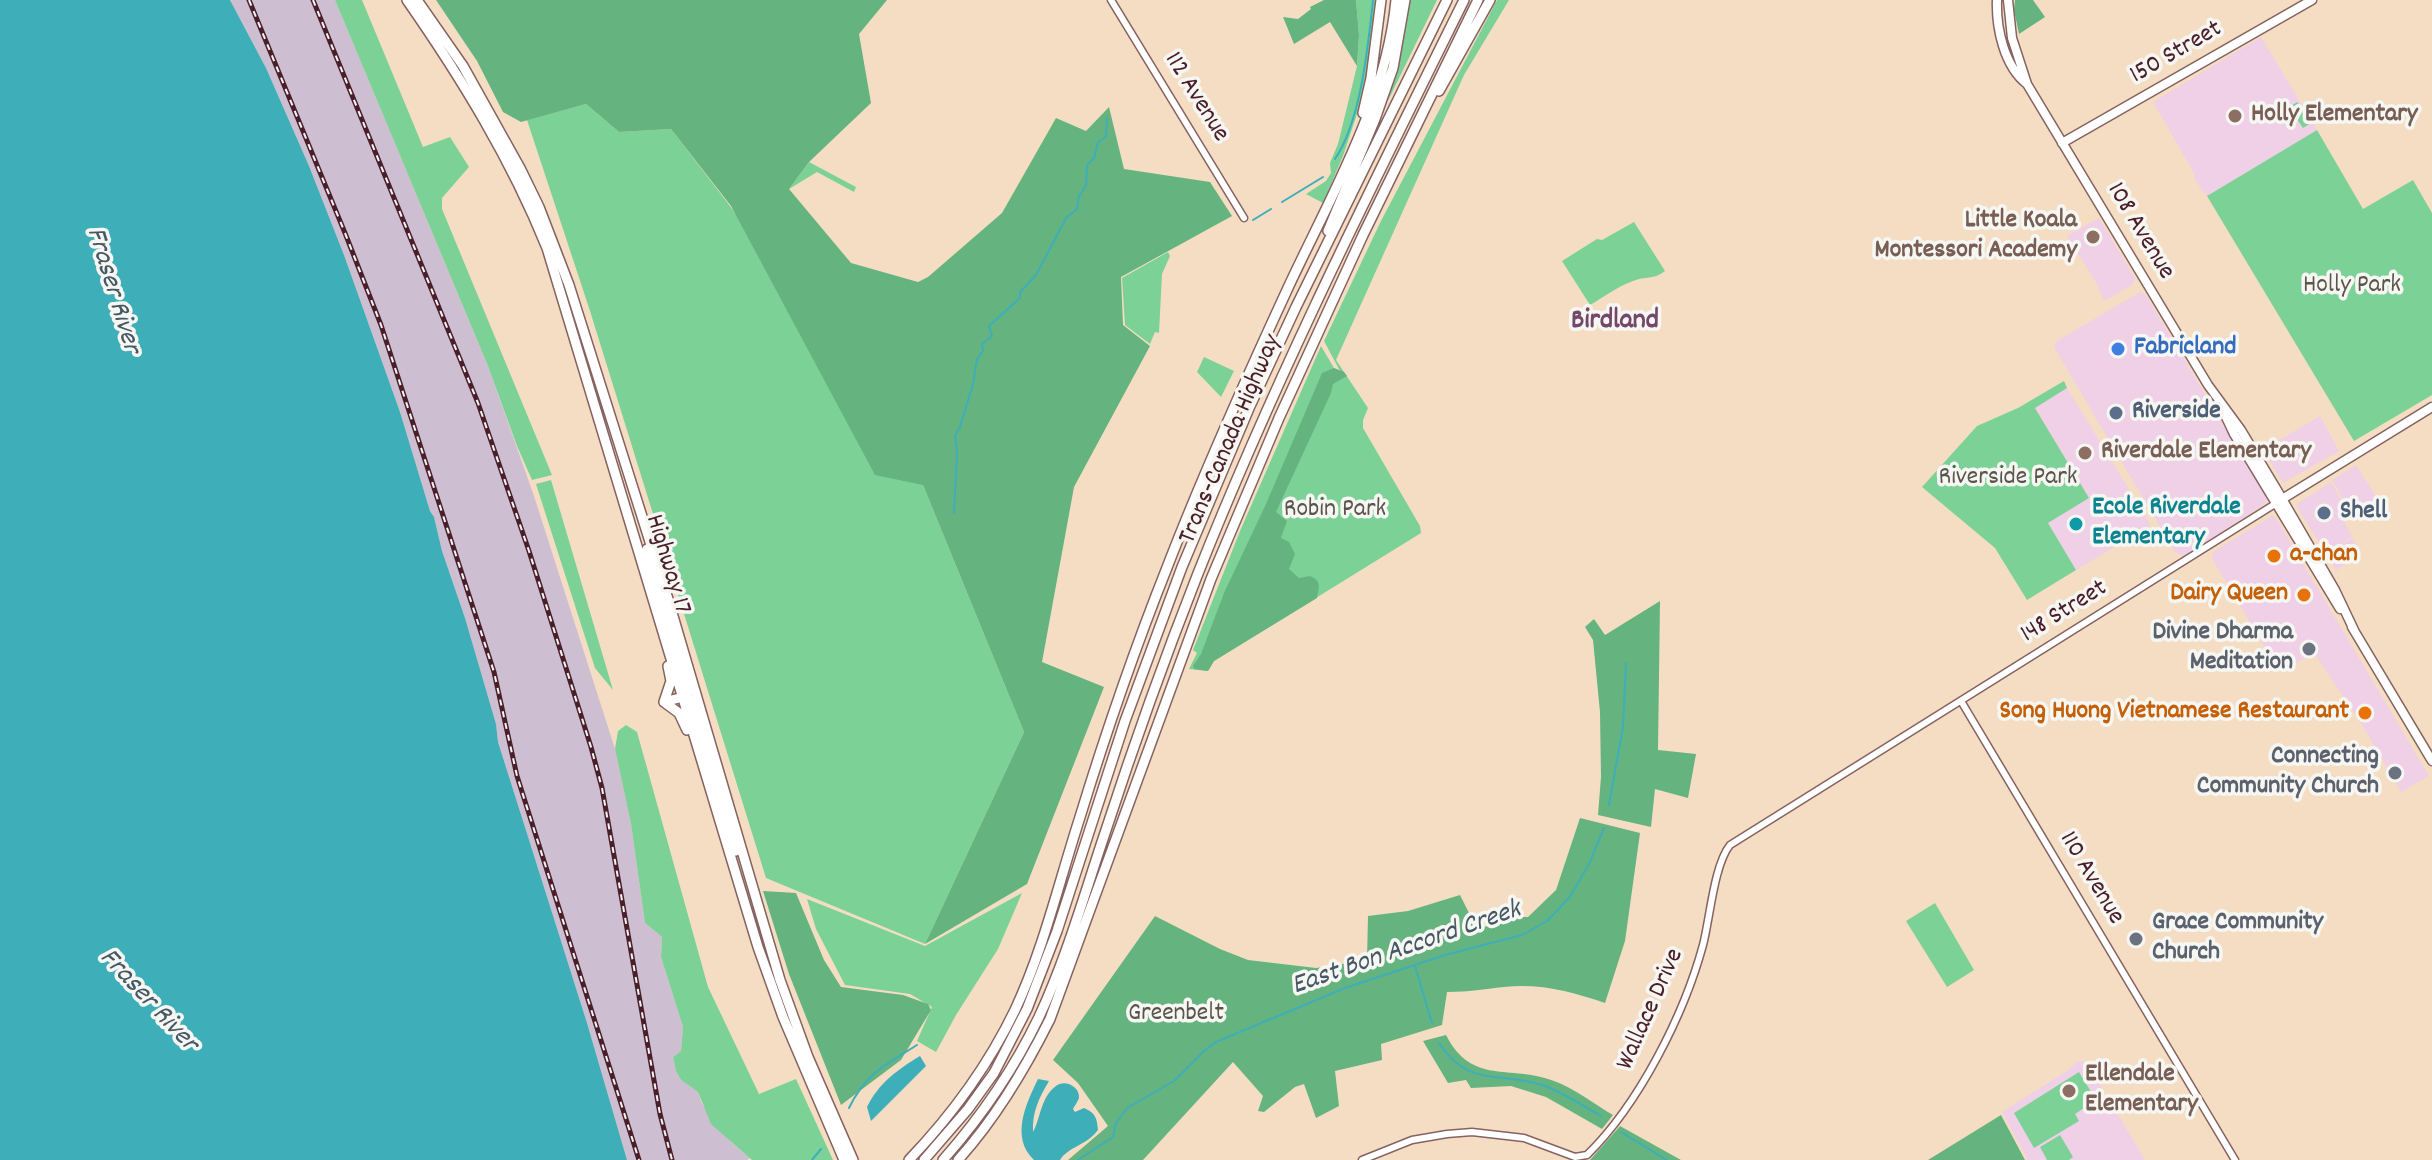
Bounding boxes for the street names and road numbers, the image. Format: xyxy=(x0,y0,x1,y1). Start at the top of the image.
street label: 150 Street xyxy=(2125,15,2229,93)
street label: 112 Avenue xyxy=(1155,47,1235,149)
street label: 108 Avenue xyxy=(2098,178,2180,286)
street label: Trans-Canada Highway xyxy=(1174,331,1290,549)
street label: Highway 17 xyxy=(636,511,696,619)
street label: 148 Street xyxy=(2016,574,2114,652)
street label: 110 Avenue xyxy=(2050,827,2130,931)
street label: Wallace Drive xyxy=(1611,944,1693,1076)

